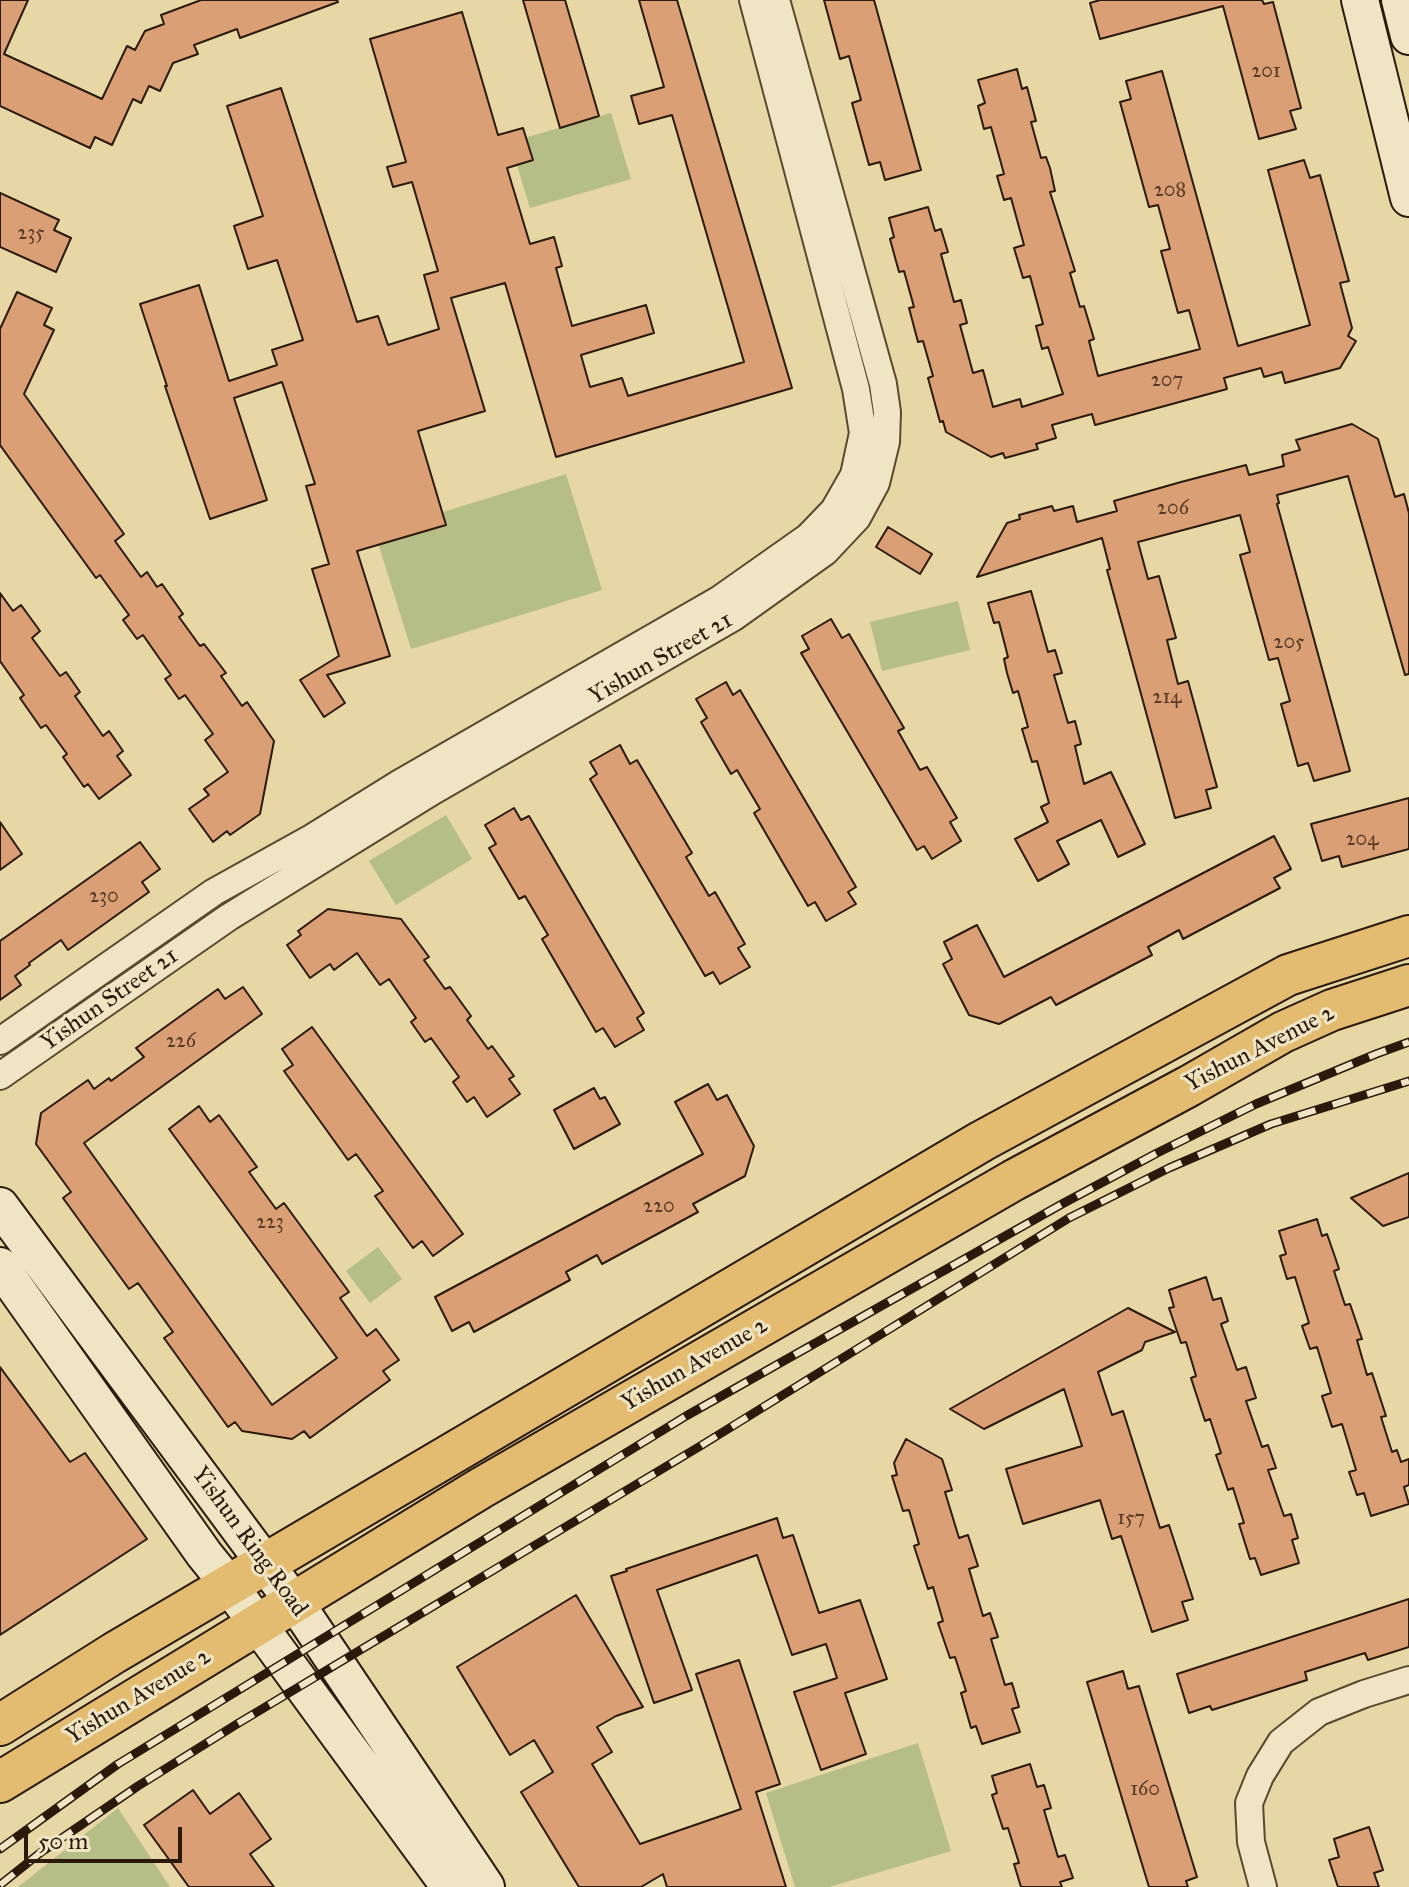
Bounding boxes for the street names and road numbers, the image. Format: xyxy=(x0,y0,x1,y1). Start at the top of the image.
street label: Yishun Street 21 xyxy=(584,606,738,712)
street label: Yishun Street 21 xyxy=(36,942,184,1058)
street label: Yishun Avenue 2 xyxy=(1180,999,1340,1099)
street label: Yishun Avenue 2 xyxy=(617,1312,773,1418)
street label: Yishun Ring Road xyxy=(185,1461,313,1623)
street label: Yishun Avenue 2 xyxy=(61,1642,217,1752)

